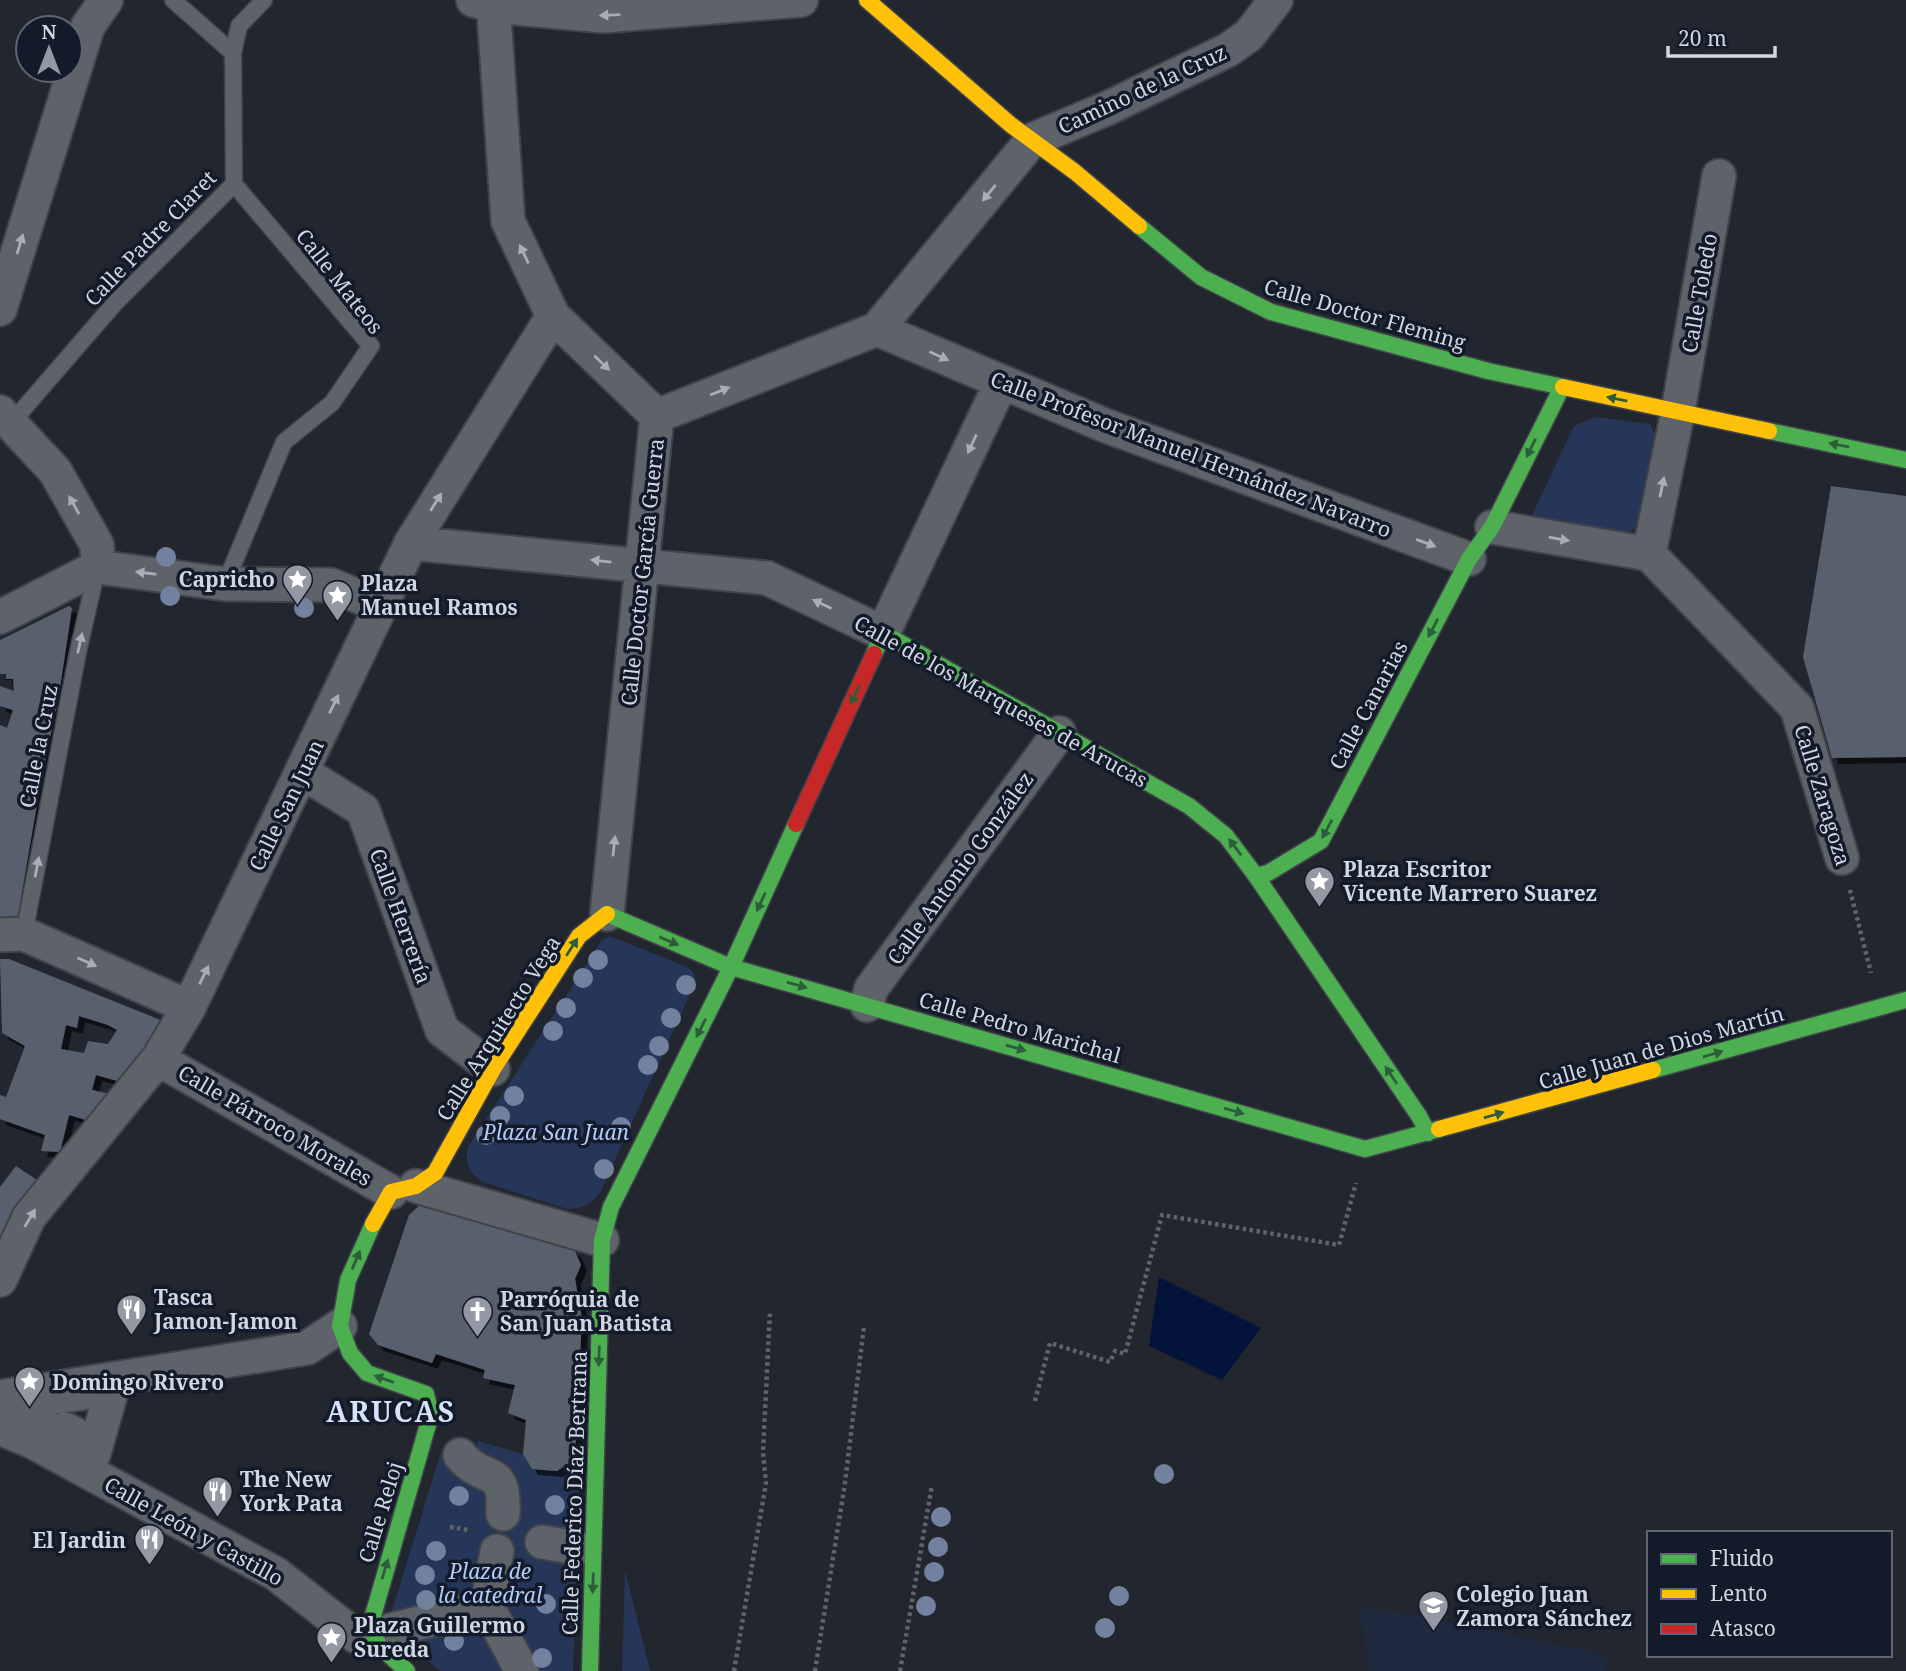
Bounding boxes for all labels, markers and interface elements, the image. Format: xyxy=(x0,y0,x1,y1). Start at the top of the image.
one-way arrow xyxy=(599,9,621,20)
north arrow xyxy=(14,14,84,84)
scale bar xyxy=(1668,14,1775,58)
text: N xyxy=(42,19,57,45)
text: 20 m xyxy=(1678,24,1727,52)
street label: Camino de la Cruz xyxy=(1053,38,1231,140)
street label: Calle Padre Claret xyxy=(78,164,222,312)
one-way arrow xyxy=(981,183,996,201)
street label: Calle Mateos xyxy=(290,223,390,339)
street label: Calle Toledo xyxy=(1675,231,1723,355)
one-way arrow xyxy=(16,233,26,254)
one-way arrow xyxy=(518,244,530,264)
street label: Calle Doctor Fleming xyxy=(1261,272,1470,356)
one-way arrow xyxy=(929,351,950,362)
one-way arrow xyxy=(593,355,610,371)
street label: Calle Profesor Manuel Hernández Navarro xyxy=(986,364,1396,544)
one-way arrow xyxy=(710,385,731,396)
one-way arrow xyxy=(1606,393,1628,404)
one-way arrow xyxy=(966,434,977,454)
street label: Calle Doctor García Guerra xyxy=(614,437,670,707)
one-way arrow xyxy=(1526,438,1537,458)
one-way arrow xyxy=(1828,440,1850,451)
one-way arrow xyxy=(1657,476,1668,498)
one-way arrow xyxy=(430,493,443,512)
one-way arrow xyxy=(68,495,80,514)
one-way arrow xyxy=(1548,534,1570,545)
one-way arrow xyxy=(1416,538,1437,549)
one-way arrow xyxy=(590,555,612,566)
place icon: Capricho xyxy=(281,562,315,606)
place label: Capricho xyxy=(178,565,275,593)
one-way arrow xyxy=(135,568,157,579)
place label: Plaza Manuel Ramos xyxy=(361,569,518,621)
place icon: Plaza Manuel Ramos xyxy=(321,578,355,622)
one-way arrow xyxy=(812,598,832,609)
street label: Calle de los Marqueses de Arucas xyxy=(849,608,1153,794)
one-way arrow xyxy=(1427,618,1438,638)
one-way arrow xyxy=(74,632,85,654)
street label: Calle Canarias xyxy=(1322,636,1414,774)
street label: Calle la Cruz xyxy=(12,682,64,810)
one-way arrow xyxy=(849,685,861,705)
one-way arrow xyxy=(329,693,340,714)
street label: Calle Zaragoza xyxy=(1788,721,1858,869)
street label: Calle San Juan xyxy=(242,735,330,875)
street label: Calle Antonio González xyxy=(881,766,1039,970)
one-way arrow xyxy=(1321,820,1333,839)
one-way arrow xyxy=(609,835,620,857)
one-way arrow xyxy=(1228,838,1242,857)
street label: Calle Herrería xyxy=(364,845,438,987)
place label: Plaza Escritor Vicente Marrero Suarez xyxy=(1343,855,1597,907)
one-way arrow xyxy=(32,856,43,878)
place icon: Plaza Escritor Vicente Marrero Suarez xyxy=(1303,864,1337,908)
one-way arrow xyxy=(755,892,766,912)
street label: Calle Arquitecto Vega xyxy=(430,930,566,1126)
one-way arrow xyxy=(659,935,679,947)
one-way arrow xyxy=(565,938,579,956)
one-way arrow xyxy=(77,956,97,968)
one-way arrow xyxy=(199,965,210,985)
one-way arrow xyxy=(787,981,808,991)
street label: Calle Pedro Marichal xyxy=(916,985,1125,1069)
street label: Calle Juan de Dios Martín xyxy=(1535,999,1787,1095)
one-way arrow xyxy=(695,1018,706,1038)
one-way arrow xyxy=(1005,1043,1027,1054)
one-way arrow xyxy=(1702,1048,1724,1059)
street label: Calle Párroco Morales xyxy=(173,1058,377,1192)
one-way arrow xyxy=(1385,1066,1398,1085)
one-way arrow xyxy=(1224,1106,1246,1117)
one-way arrow xyxy=(1483,1109,1505,1120)
park label: Plaza San Juan xyxy=(482,1118,630,1146)
one-way arrow xyxy=(23,1209,36,1228)
one-way arrow xyxy=(350,1250,362,1270)
place label: Tasca Jamon-Jamon xyxy=(153,1283,298,1335)
place label: Parróquia de San Juan Batista xyxy=(500,1285,672,1337)
restaurant icon: Tasca Jamon-Jamon xyxy=(114,1292,148,1336)
church icon: Parróquia de San Juan Batista xyxy=(460,1294,494,1338)
one-way arrow xyxy=(593,1345,605,1367)
street label: Calle Federico Díaz Bertrana xyxy=(555,1350,593,1636)
place icon: Domingo Rivero xyxy=(12,1365,46,1409)
place label: Domingo Rivero xyxy=(52,1368,224,1396)
one-way arrow xyxy=(373,1373,394,1384)
district label: ARUCAS xyxy=(326,1392,456,1430)
street label: Calle Reloj xyxy=(351,1458,409,1566)
place label: The New York Pata xyxy=(240,1465,343,1517)
street label: Calle León y Castillo xyxy=(99,1470,289,1592)
restaurant icon: The New York Pata xyxy=(200,1474,234,1518)
restaurant icon: El Jardin xyxy=(132,1523,166,1567)
place label: El Jardin xyxy=(33,1526,126,1554)
legend xyxy=(1647,1531,1892,1657)
text: Fluido xyxy=(1710,1544,1774,1572)
park label: Plaza de la catedral xyxy=(438,1557,543,1609)
one-way arrow xyxy=(381,1558,391,1579)
one-way arrow xyxy=(587,1572,599,1594)
text: Lento xyxy=(1710,1579,1767,1607)
place label: Colegio Juan Zamora Sánchez xyxy=(1456,1580,1632,1632)
school or university icon: Colegio Juan Zamora Sánchez xyxy=(1416,1589,1450,1633)
place label: Plaza Guillermo Sureda xyxy=(354,1611,526,1663)
text: Atasco xyxy=(1710,1614,1776,1642)
place icon: Plaza Guillermo Sureda xyxy=(314,1620,348,1664)

